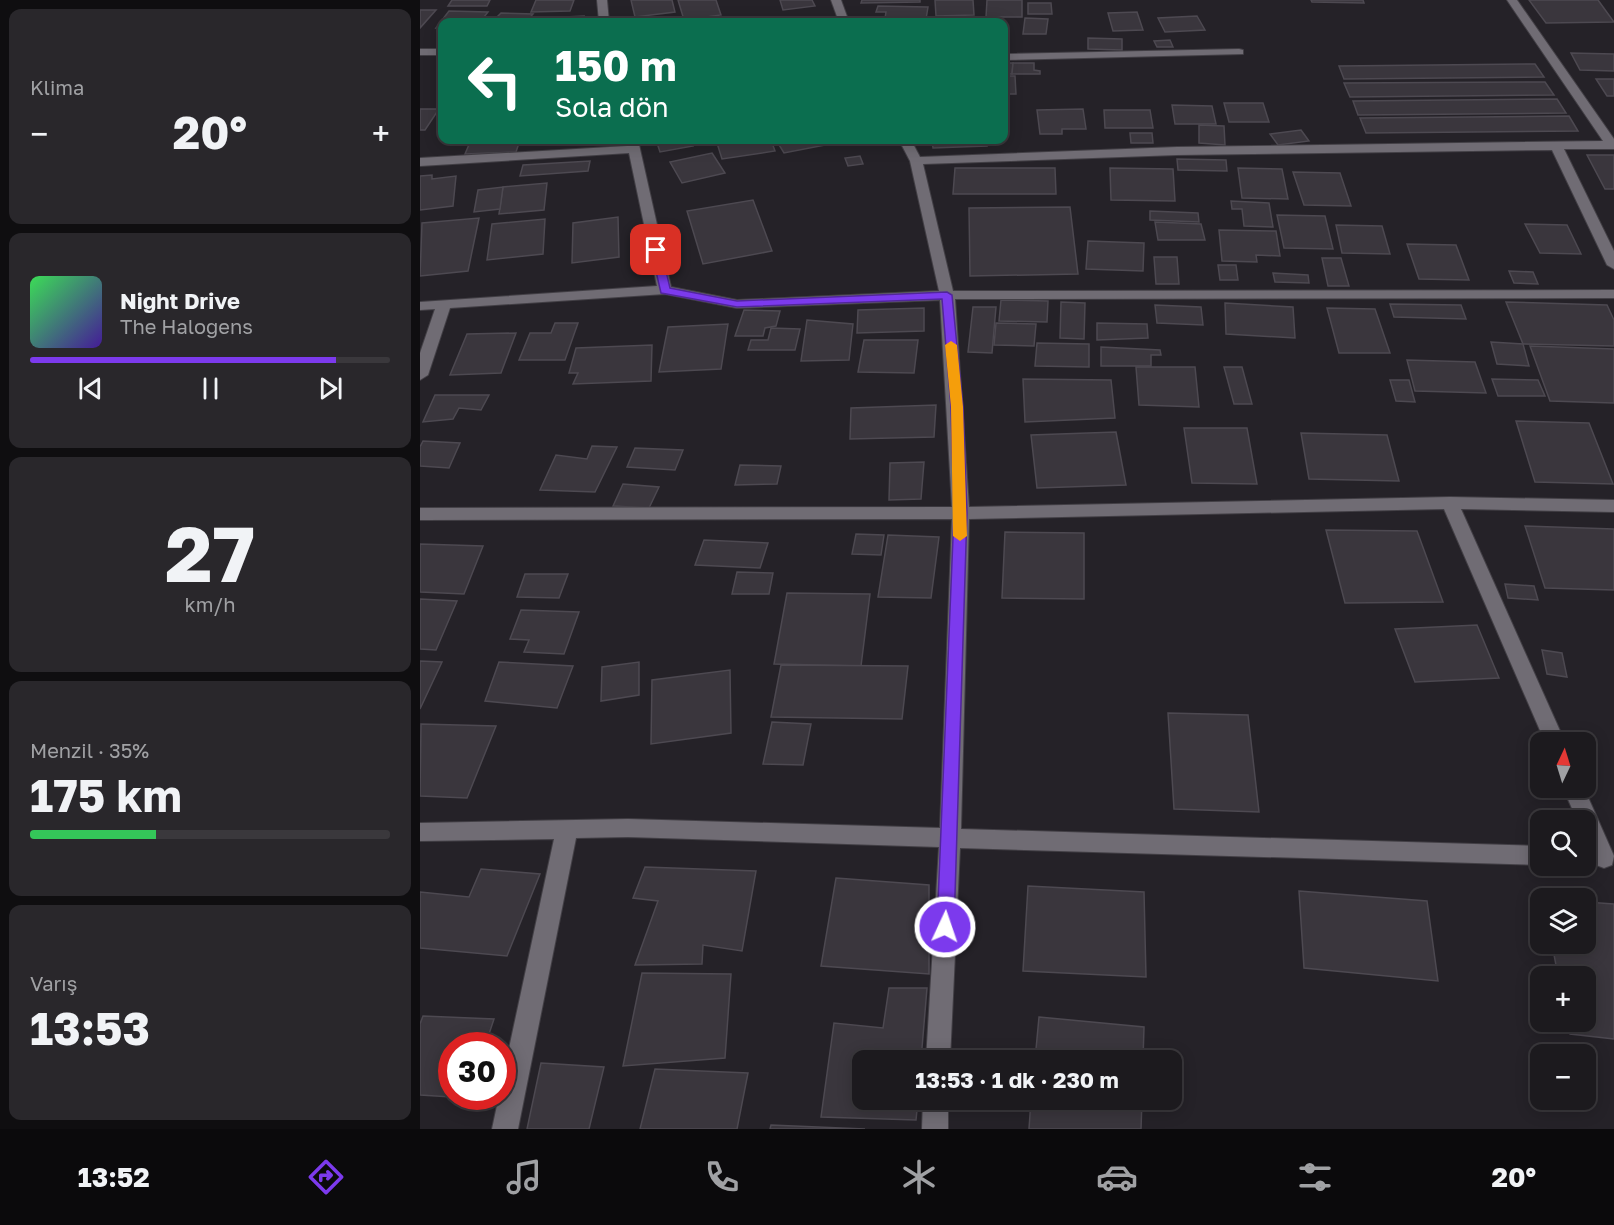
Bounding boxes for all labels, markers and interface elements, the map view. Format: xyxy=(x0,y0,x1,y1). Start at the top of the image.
text: 150 m xyxy=(555,40,677,90)
icon: left xyxy=(456,42,534,120)
text: Klima xyxy=(30,75,84,99)
text: Sola dön xyxy=(555,91,669,123)
text: 20° xyxy=(173,105,247,159)
text: − xyxy=(30,114,48,153)
text: + xyxy=(372,114,390,153)
pin xyxy=(630,224,681,275)
icon: arrive xyxy=(639,233,672,266)
text: Night Drive xyxy=(120,287,240,314)
text: The Halogens xyxy=(120,314,253,338)
icon: previous xyxy=(74,372,107,405)
icon: pause xyxy=(194,372,227,405)
icon: next xyxy=(314,372,347,405)
text: 27 xyxy=(165,506,255,599)
text: km/h xyxy=(185,592,235,616)
north arrow xyxy=(1530,732,1596,798)
map controls xyxy=(1530,732,1596,1110)
text: Menzil · 35% xyxy=(30,738,149,762)
text: 175 km xyxy=(30,768,182,822)
button: search xyxy=(1530,810,1596,876)
button: layers xyxy=(1530,888,1596,954)
position arrow xyxy=(913,895,977,959)
button: + xyxy=(1530,966,1596,1032)
text: Varış xyxy=(30,971,77,995)
text: 13:53 xyxy=(30,1001,150,1055)
speed limit sign: 30 xyxy=(438,1032,516,1110)
button: − xyxy=(1530,1044,1596,1110)
text: 13:53 · 1 dk · 230 m xyxy=(915,1066,1119,1093)
icon: directions xyxy=(305,1156,347,1198)
icon: music xyxy=(503,1156,545,1198)
icon: phone xyxy=(701,1156,743,1198)
icon: climate xyxy=(898,1156,940,1198)
icon: car xyxy=(1096,1156,1138,1198)
icon: filters xyxy=(1294,1156,1336,1198)
text: 13:52 xyxy=(78,1161,150,1193)
text: 20° xyxy=(1492,1161,1536,1193)

